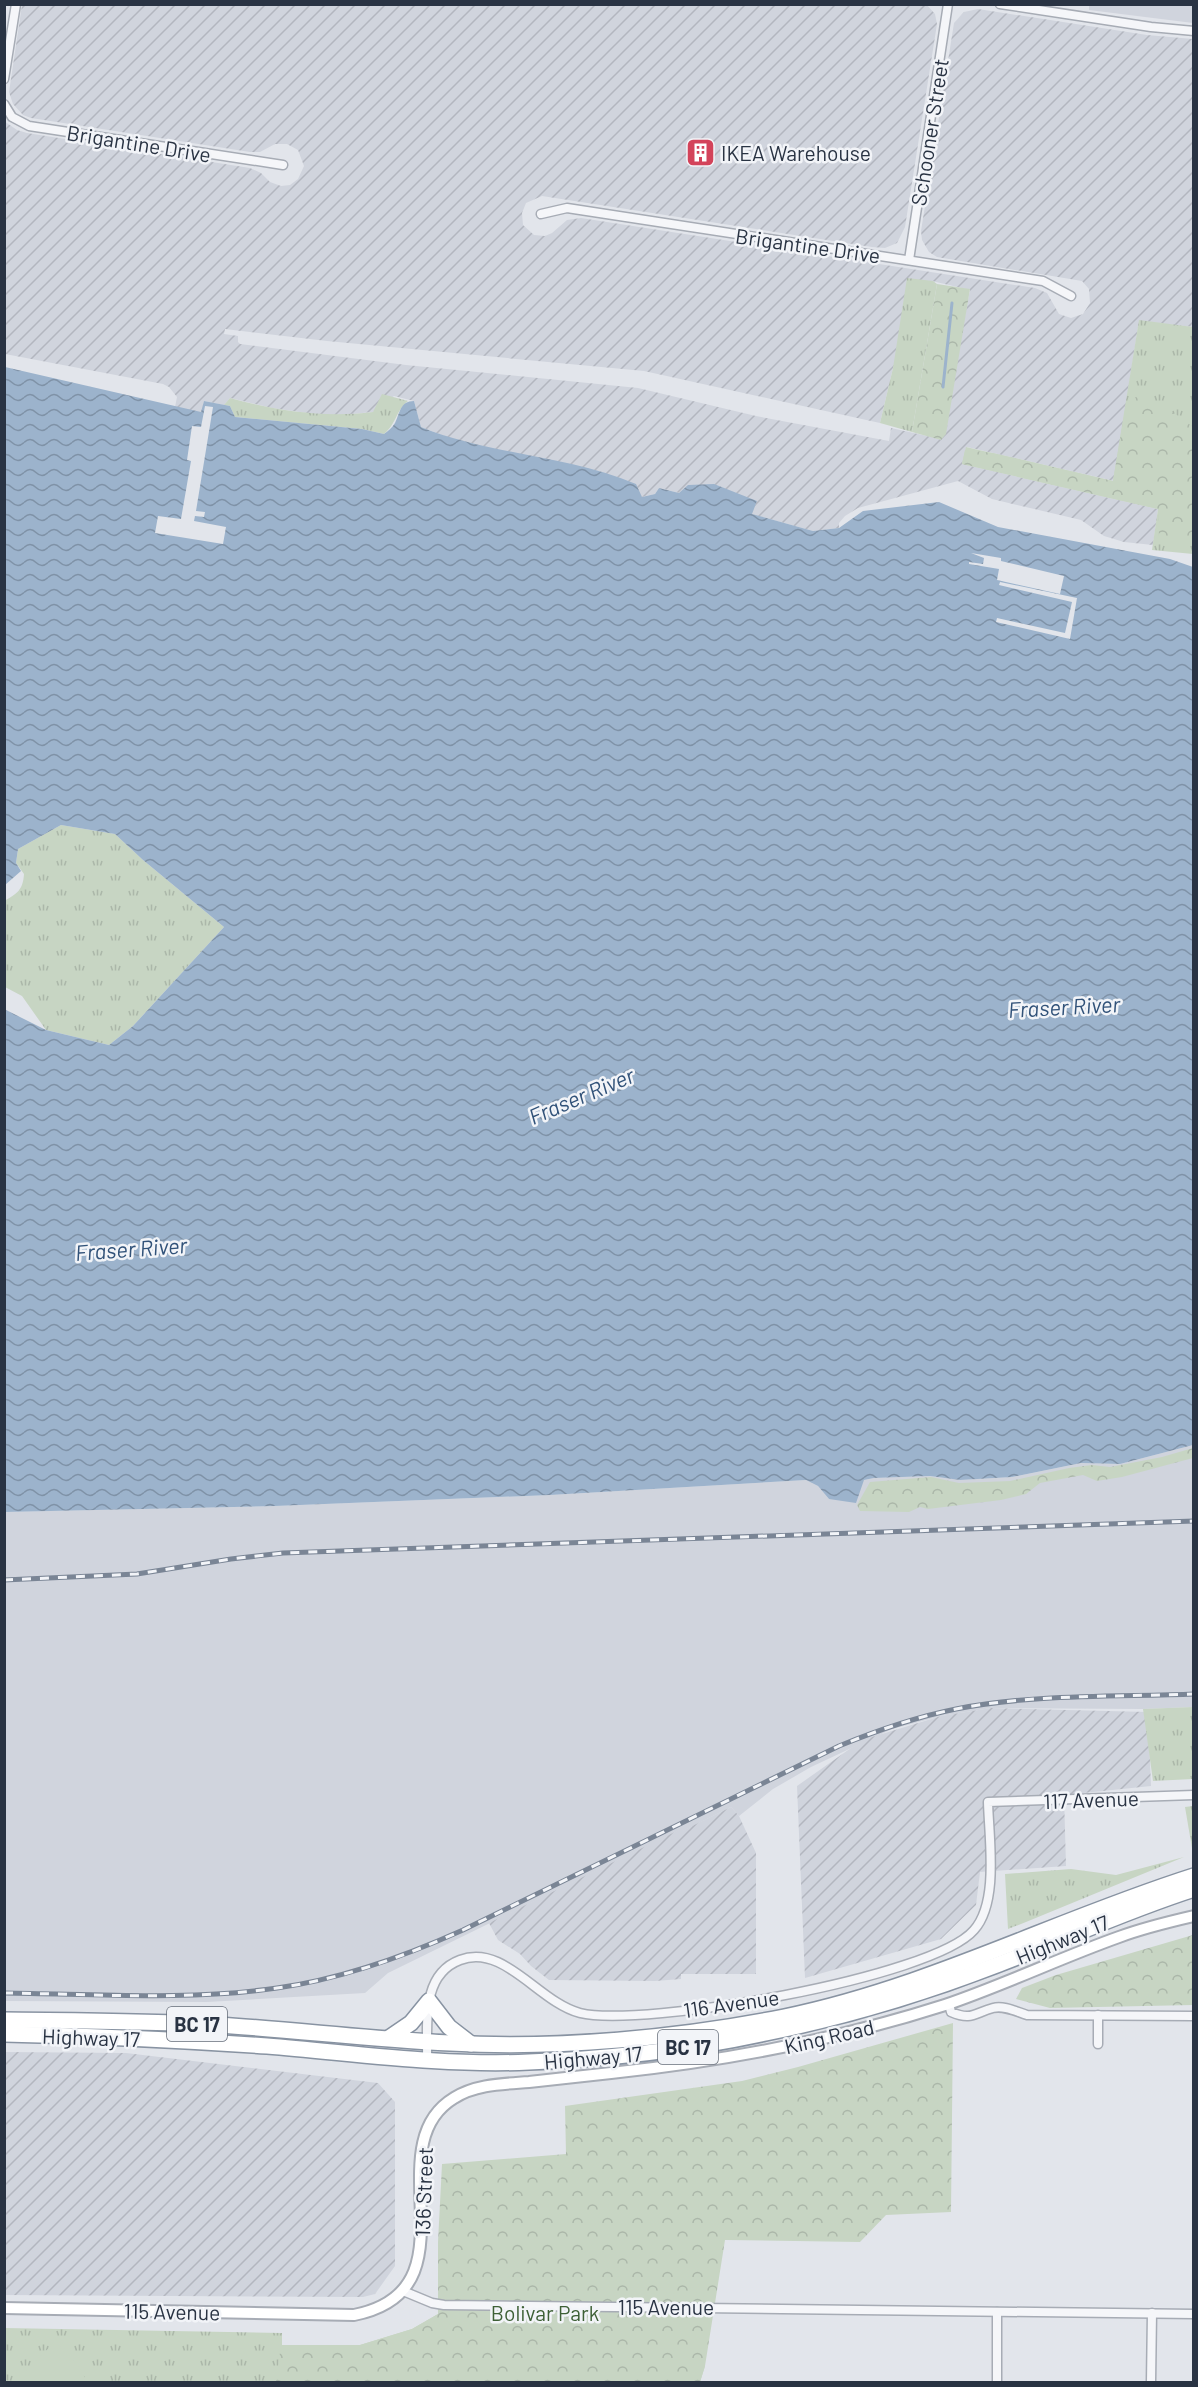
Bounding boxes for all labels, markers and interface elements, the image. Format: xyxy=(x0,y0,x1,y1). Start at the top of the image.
street label: Schooner Street xyxy=(905,57,953,207)
street label: Brigantine Drive xyxy=(65,119,213,167)
building icon: IKEA Warehouse xyxy=(684,136,716,168)
place label: IKEA Warehouse xyxy=(721,140,871,165)
street label: Brigantine Drive xyxy=(734,222,882,268)
water label: Fraser River xyxy=(1007,990,1122,1022)
water label: Fraser River xyxy=(524,1061,639,1129)
water label: Fraser River xyxy=(74,1231,189,1265)
street label: 117 Avenue xyxy=(1043,1785,1139,1813)
street label: Highway 17 xyxy=(1012,1909,1112,1969)
street label: 116 Avenue xyxy=(681,1984,781,2022)
road number: BC 17 xyxy=(167,2007,227,2041)
street label: King Road xyxy=(782,2014,876,2058)
street label: Highway 17 xyxy=(42,2023,141,2051)
road number: BC 17 xyxy=(658,2030,718,2064)
street label: Highway 17 xyxy=(543,2040,643,2074)
street label: 136 Street xyxy=(409,2146,437,2238)
street label: 115 Avenue xyxy=(618,2294,714,2319)
street label: 115 Avenue xyxy=(124,2298,220,2324)
park label: Bolivar Park xyxy=(491,2300,599,2325)

